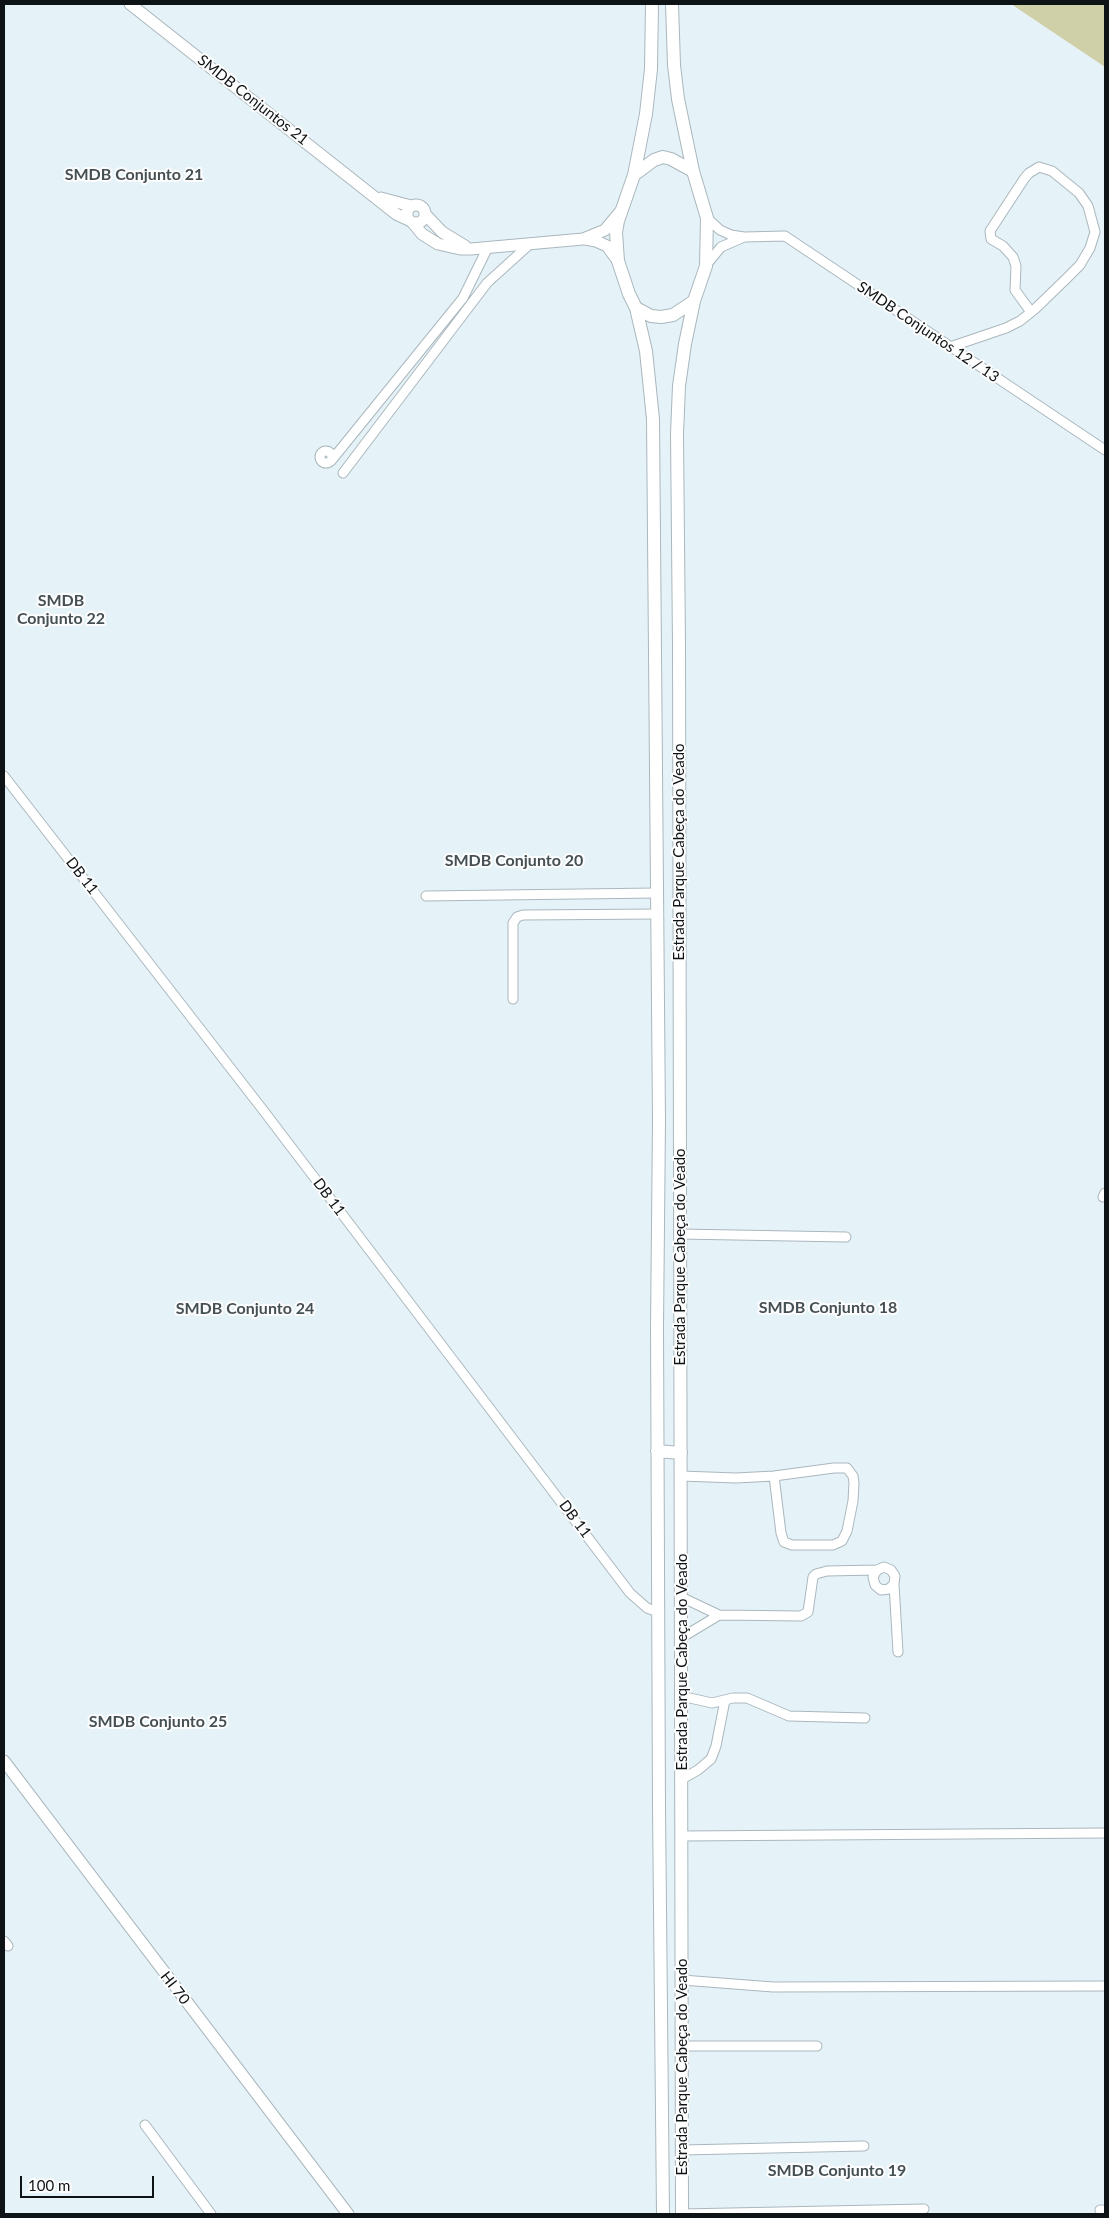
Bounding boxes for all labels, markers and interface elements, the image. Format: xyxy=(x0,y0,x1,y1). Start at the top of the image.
street label: SMDB Conjuntos 21 xyxy=(194,51,312,149)
district label: SMDB Conjunto 21 xyxy=(65,165,203,185)
street label: SMDB Conjuntos 12 / 13 xyxy=(854,278,1002,386)
district label: SMDB Conjunto 22 xyxy=(17,591,105,629)
street label: Estrada Parque Cabeça do Veado xyxy=(670,743,688,961)
district label: SMDB Conjunto 20 xyxy=(445,851,583,871)
street label: DB 11 xyxy=(62,854,102,898)
street label: Estrada Parque Cabeça do Veado xyxy=(671,1148,689,1366)
street label: DB 11 xyxy=(309,1175,349,1219)
district label: SMDB Conjunto 18 xyxy=(759,1298,897,1318)
district label: SMDB Conjunto 24 xyxy=(176,1299,314,1319)
street label: DB 11 xyxy=(555,1497,595,1541)
street label: Estrada Parque Cabeça do Veado xyxy=(673,1553,691,1771)
district label: SMDB Conjunto 25 xyxy=(89,1712,227,1732)
street label: Estrada Parque Cabeça do Veado xyxy=(673,1958,691,2176)
street label: HI 70 xyxy=(157,1968,193,2008)
district label: SMDB Conjunto 19 xyxy=(768,2161,906,2181)
scale bar xyxy=(22,2166,156,2198)
text: 100 m xyxy=(28,2176,70,2194)

